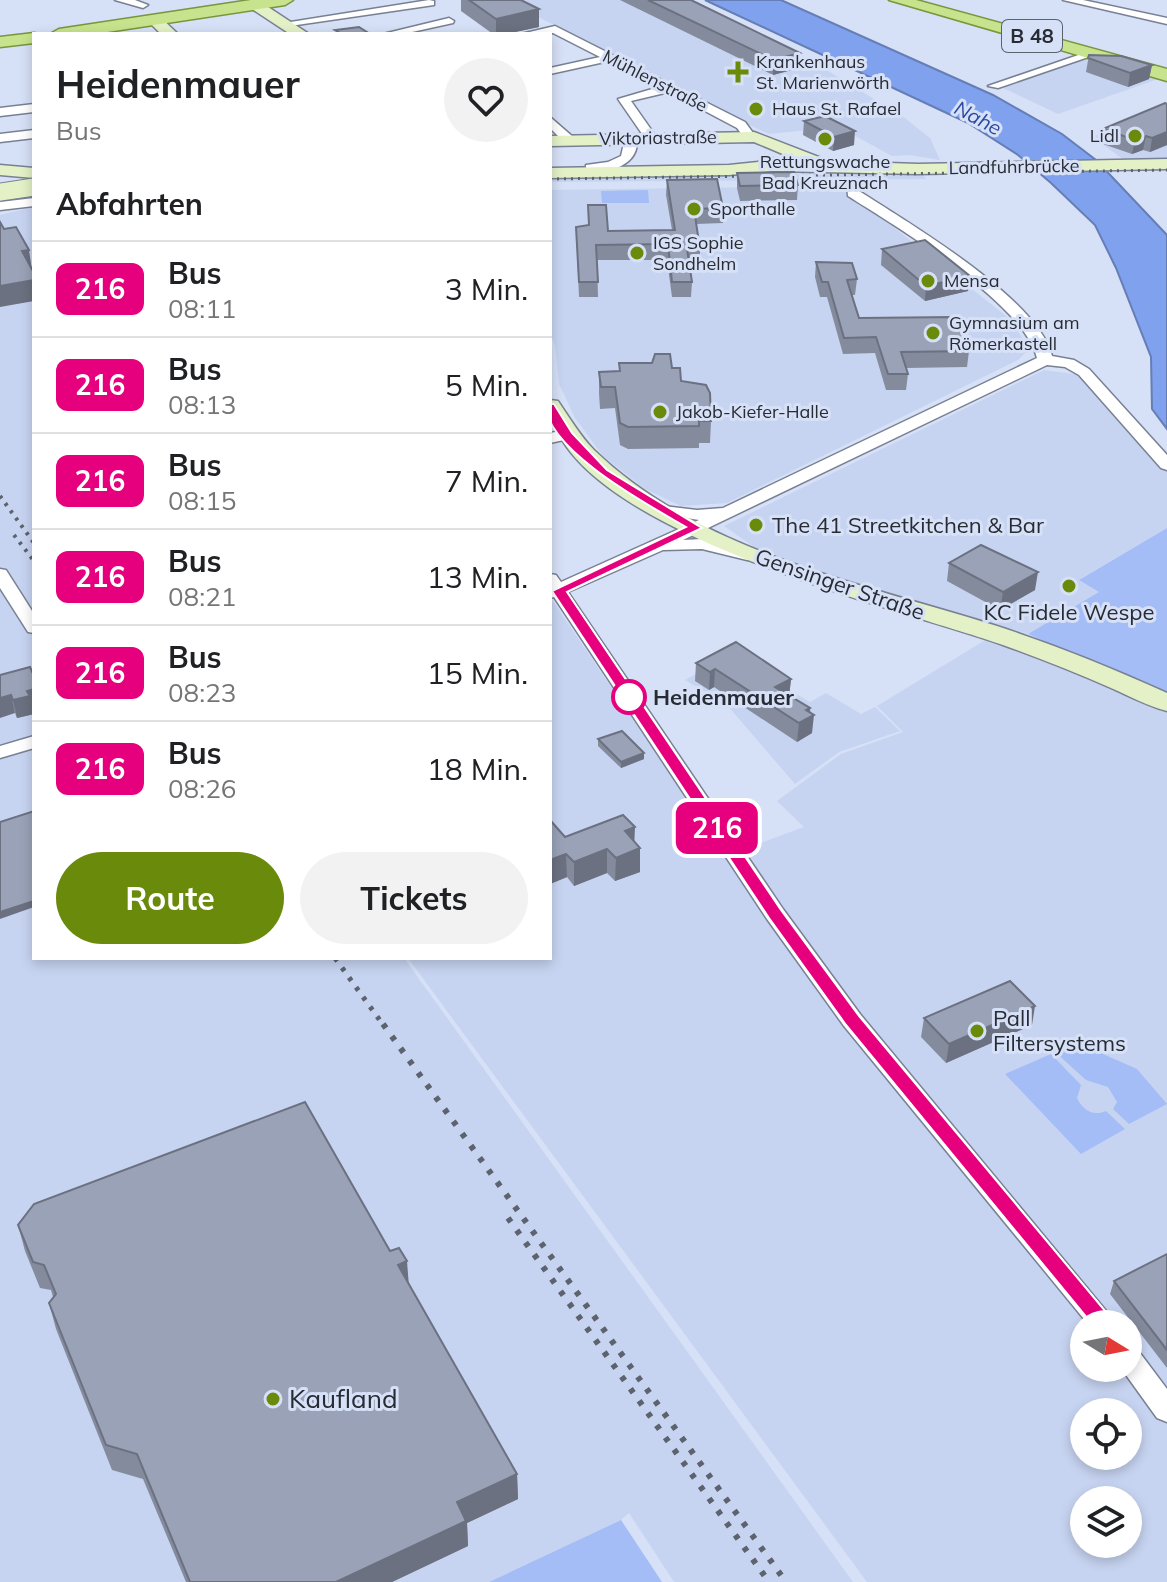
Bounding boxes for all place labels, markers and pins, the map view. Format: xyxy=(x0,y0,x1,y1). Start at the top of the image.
place label: Krankenhaus St. Marienwörth xyxy=(756,50,890,94)
marker: Krankenhaus St. Marienwörth xyxy=(727,61,749,83)
place label: Haus St. Rafael xyxy=(772,97,901,120)
marker: Haus St. Rafael xyxy=(747,100,765,118)
place label: Lidl xyxy=(1090,124,1119,147)
marker: Lidl xyxy=(1126,127,1144,145)
marker: Rettungswache Bad Kreuznach xyxy=(816,130,834,148)
place label: Rettungswache Bad Kreuznach xyxy=(760,150,890,194)
place label: Sporthalle xyxy=(710,197,795,220)
marker: Sporthalle xyxy=(685,200,703,218)
place label: IGS Sophie Sondhelm xyxy=(653,231,744,275)
marker: IGS Sophie Sondhelm xyxy=(628,244,646,262)
place label: Mensa xyxy=(944,269,1000,292)
marker: Mensa xyxy=(919,272,937,290)
place label: Gymnasium am Römerkastell xyxy=(949,311,1080,355)
marker: Gymnasium am Römerkastell xyxy=(924,324,942,342)
place label: Jakob-Kiefer-Halle xyxy=(676,400,829,423)
marker: Jakob-Kiefer-Halle xyxy=(651,403,669,421)
place label: The 41 Streetkitchen & Bar xyxy=(772,511,1044,539)
marker: The 41 Streetkitchen & Bar xyxy=(747,516,765,534)
marker: KC Fidele Wespe xyxy=(1060,577,1078,595)
place label: KC Fidele Wespe xyxy=(983,598,1155,626)
marker: Heidenmauer xyxy=(612,680,646,714)
place label: Heidenmauer xyxy=(653,683,794,711)
place label: Pall Filtersystems xyxy=(993,1004,1126,1057)
marker: Pall Filtersystems xyxy=(968,1022,986,1040)
place label: Kaufland xyxy=(289,1382,398,1415)
marker: Kaufland xyxy=(264,1390,282,1408)

